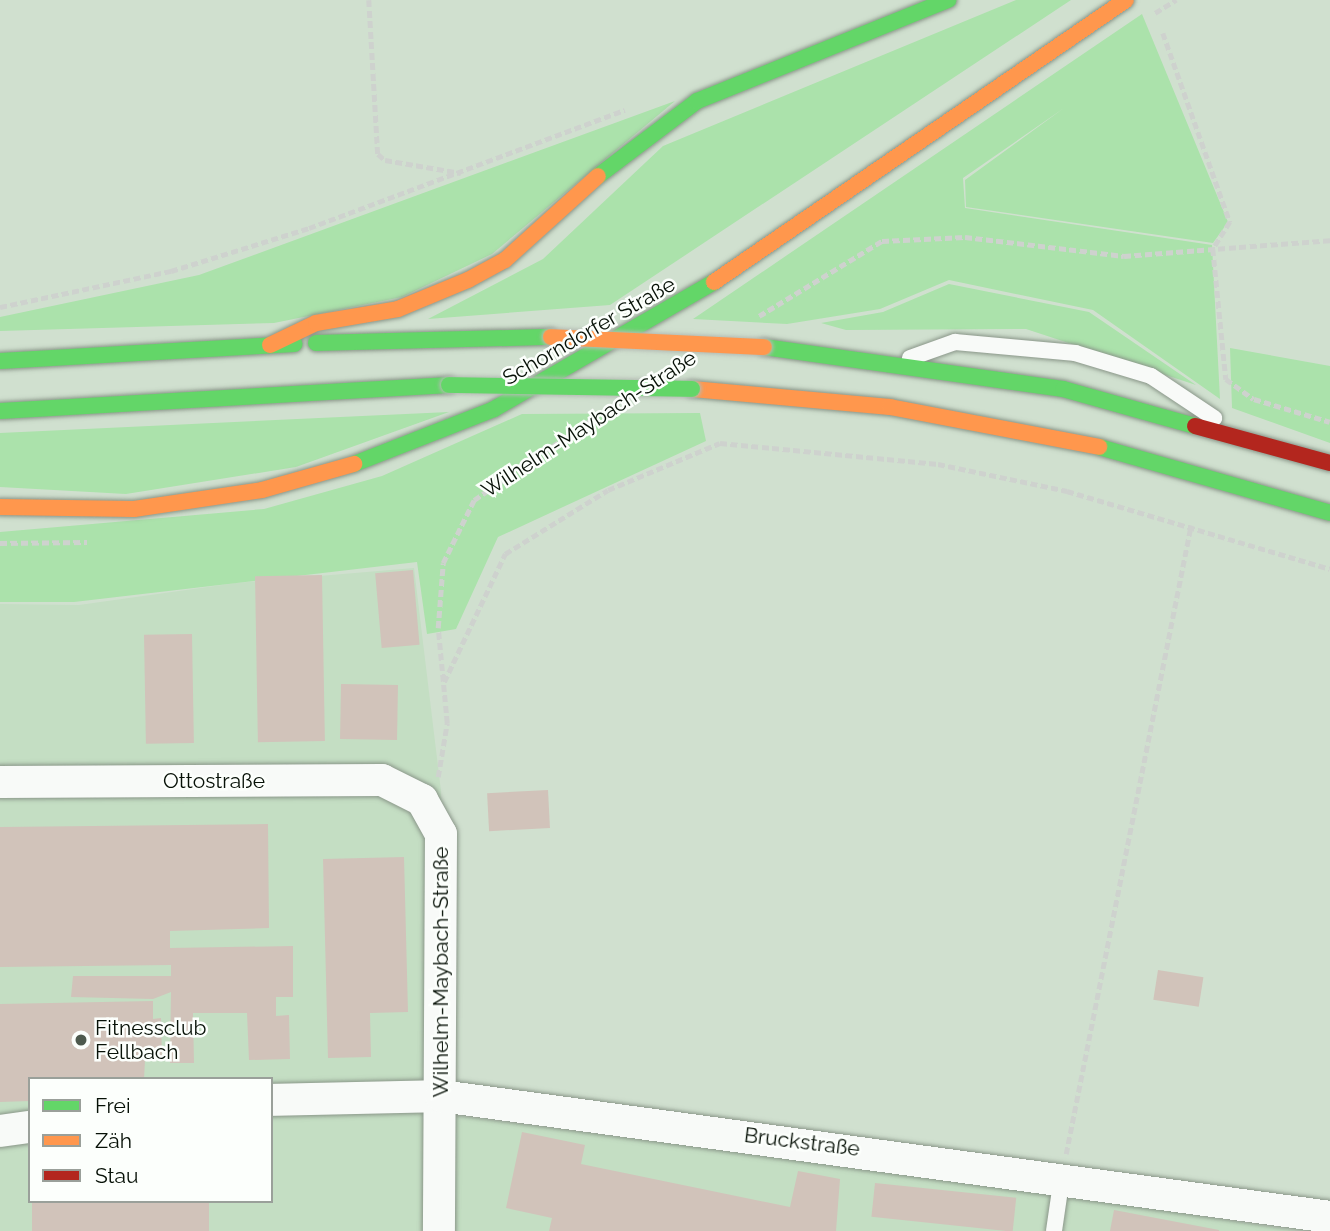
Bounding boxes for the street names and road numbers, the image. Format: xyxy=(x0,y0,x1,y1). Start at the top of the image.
street label: Schorndorfer Straße xyxy=(498,271,680,391)
street label: Wilhelm-Maybach-Straße xyxy=(477,345,701,503)
street label: Ottostraße xyxy=(163,768,265,794)
street label: Wilhelm-Maybach-Straße xyxy=(428,847,454,1097)
street label: Bruckstraße xyxy=(743,1122,861,1162)

